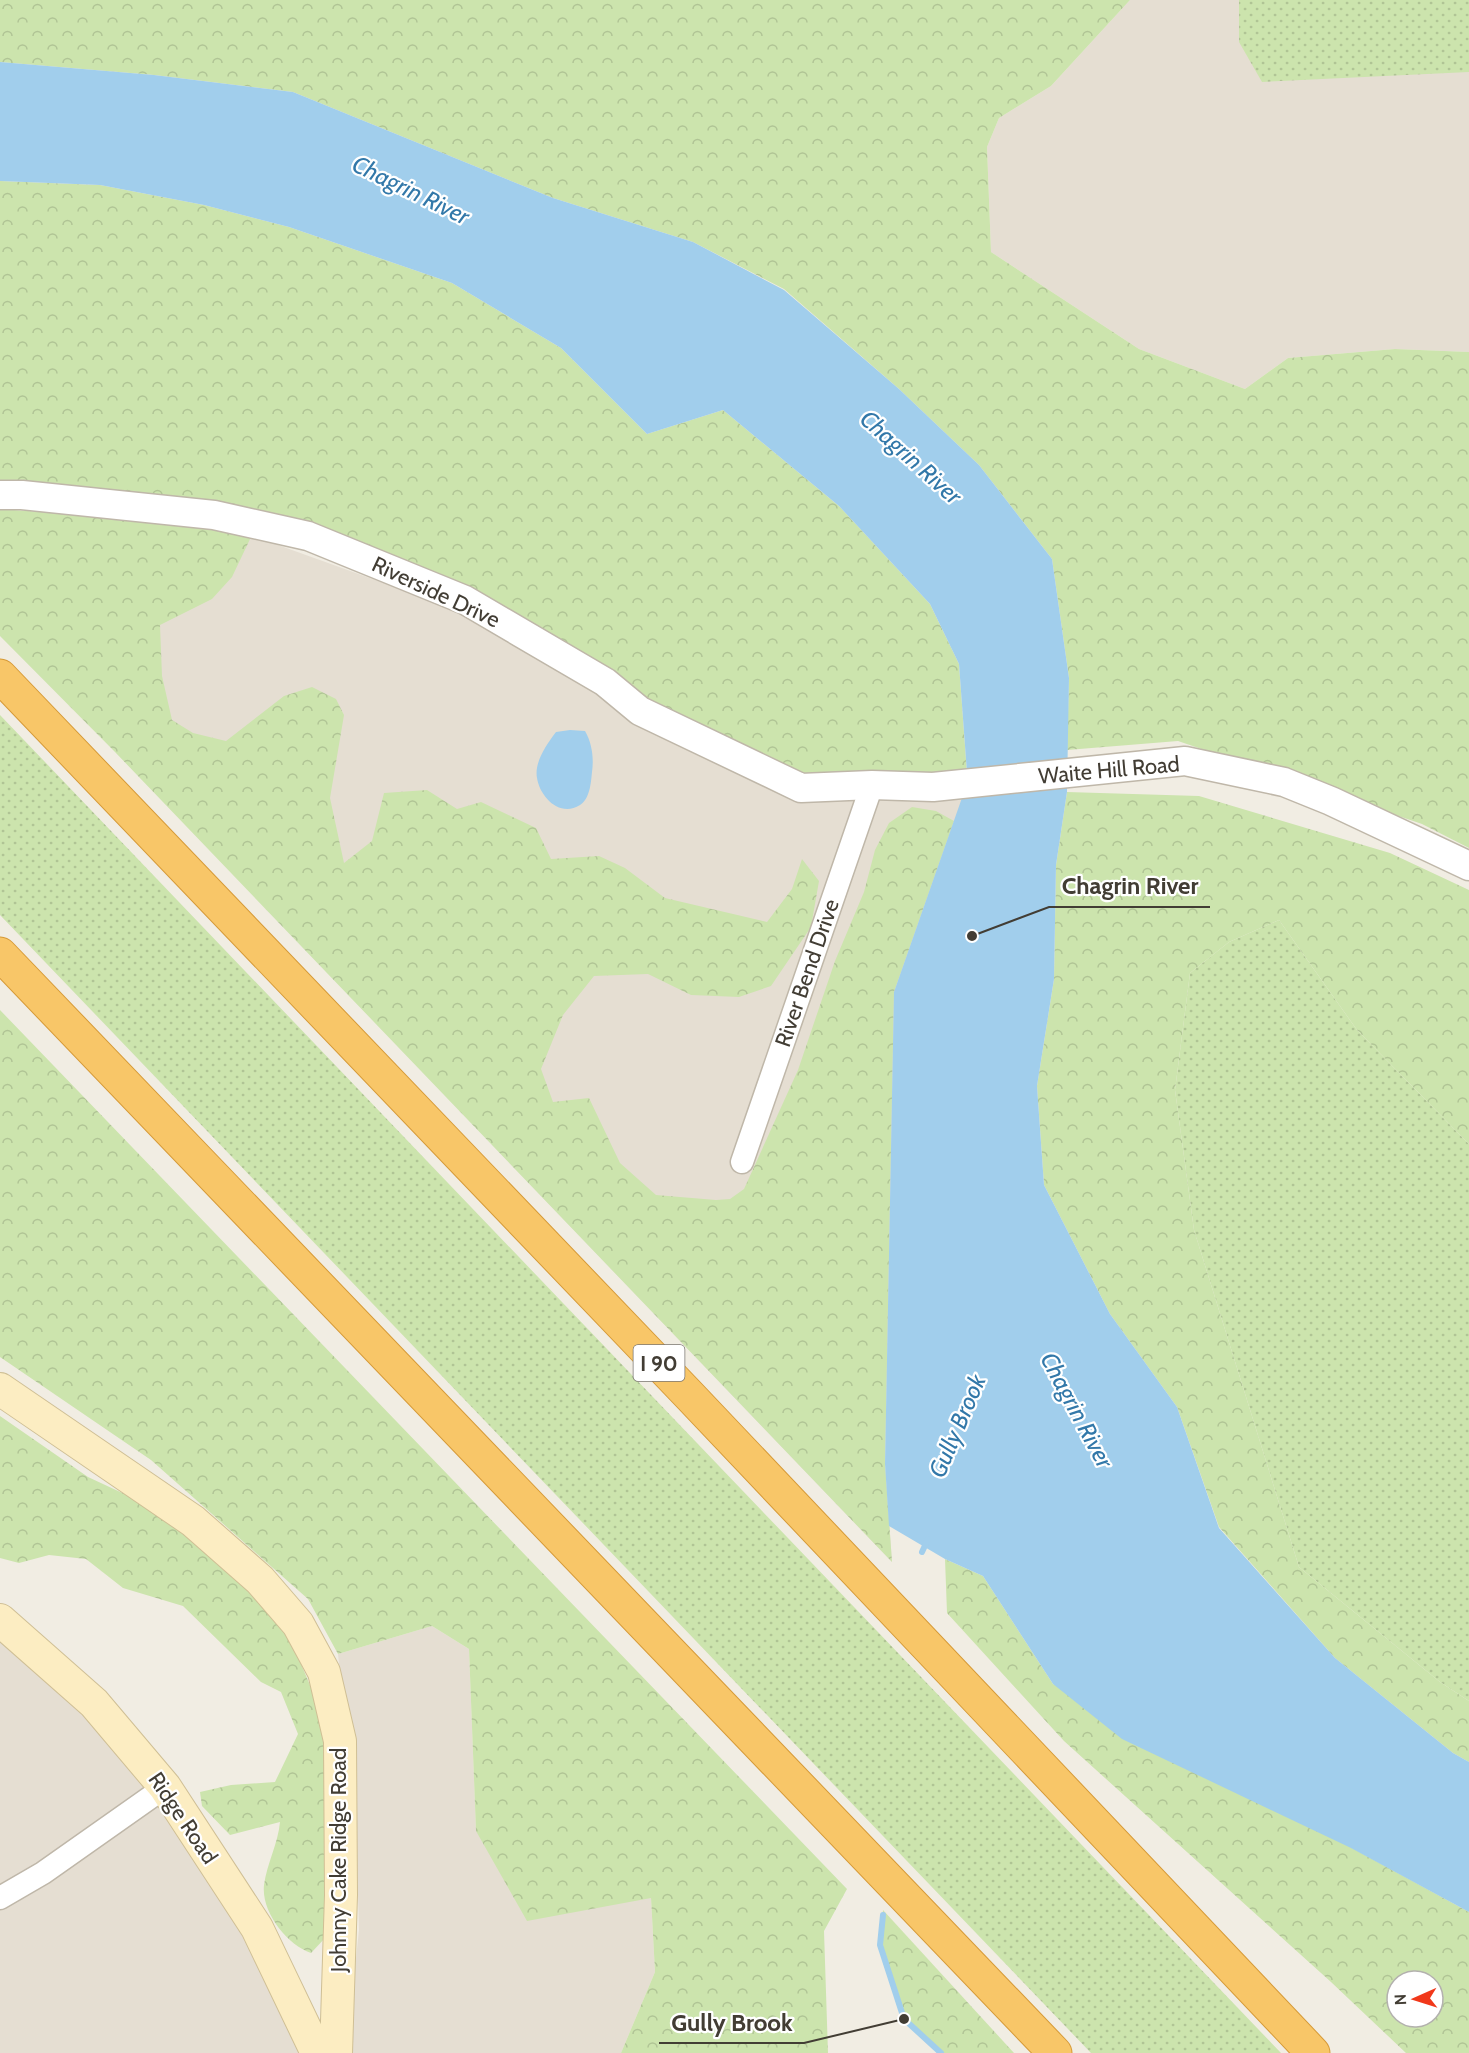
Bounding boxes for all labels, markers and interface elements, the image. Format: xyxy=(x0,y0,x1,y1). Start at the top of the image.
water label: Chagrin River xyxy=(348,149,476,232)
water label: Chagrin River xyxy=(854,404,969,511)
street label: Riverside Drive xyxy=(368,551,504,633)
street label: Waite Hill Road xyxy=(1037,750,1181,790)
callout: Chagrin River xyxy=(1049,865,1210,907)
text: Chagrin River xyxy=(1062,871,1198,900)
street label: River Bend Drive xyxy=(769,895,845,1051)
road number: I 90 xyxy=(634,1345,684,1381)
water label: Chagrin River xyxy=(1034,1347,1120,1474)
water label: Gully Brook xyxy=(922,1369,992,1482)
street label: Johnny Cake Ridge Road xyxy=(325,1748,352,1973)
street label: Ridge Road xyxy=(142,1767,224,1869)
north arrow xyxy=(1385,1969,1445,2029)
text: N xyxy=(1391,1994,1410,2006)
callout: Gully Brook xyxy=(659,2001,804,2043)
text: Gully Brook xyxy=(671,2008,793,2037)

